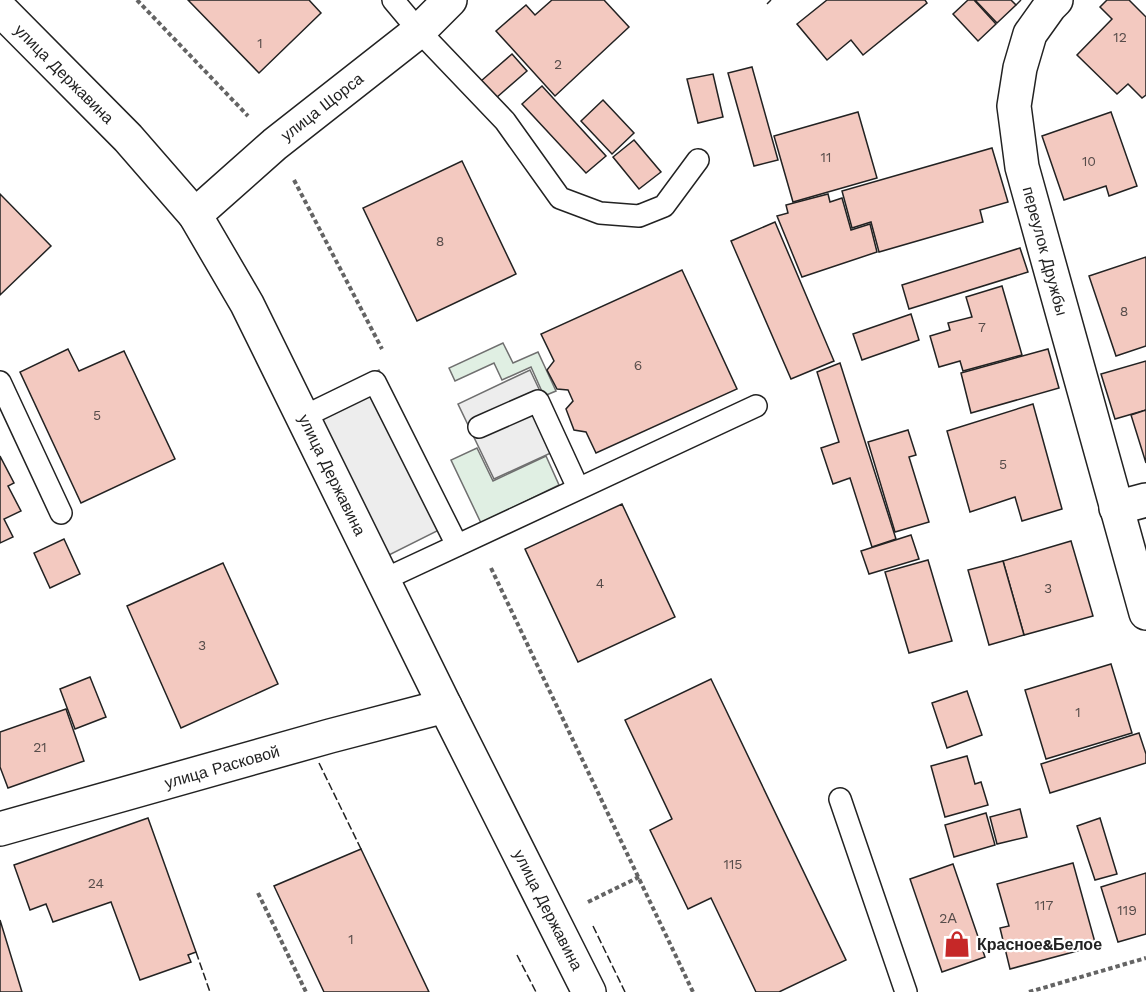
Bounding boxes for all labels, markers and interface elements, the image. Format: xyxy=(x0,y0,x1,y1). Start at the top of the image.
street label: улица Державина xyxy=(10,20,118,128)
house number: 12 xyxy=(1113,29,1127,45)
house number: 1 xyxy=(257,35,263,51)
house number: 2 xyxy=(554,56,562,72)
street label: улица Щорса xyxy=(277,69,367,145)
house number: 11 xyxy=(821,149,831,165)
house number: 10 xyxy=(1082,153,1096,169)
street label: переулок Дружбы xyxy=(1019,184,1071,318)
house number: 8 xyxy=(436,233,444,249)
house number: 8 xyxy=(1120,303,1128,319)
house number: 7 xyxy=(978,319,986,335)
house number: 6 xyxy=(634,357,642,373)
house number: 5 xyxy=(93,407,101,423)
street label: улица Державина xyxy=(294,411,370,539)
house number: 5 xyxy=(999,456,1007,472)
house number: 4 xyxy=(596,575,604,591)
house number: 3 xyxy=(1044,580,1052,596)
house number: 3 xyxy=(198,637,206,653)
house number: 1 xyxy=(1075,704,1081,720)
house number: 21 xyxy=(33,739,47,755)
street label: улица Расковой xyxy=(162,742,282,792)
street label: улица Державина xyxy=(509,846,587,974)
house number: 115 xyxy=(723,856,743,872)
house number: 24 xyxy=(88,875,104,891)
house number: 117 xyxy=(1035,897,1054,913)
house number: 119 xyxy=(1117,902,1137,918)
house number: 2А xyxy=(939,910,957,926)
shop icon: Красное&Белое xyxy=(942,929,972,959)
house number: 1 xyxy=(348,931,354,947)
place label: Красное&Белое xyxy=(977,935,1102,954)

